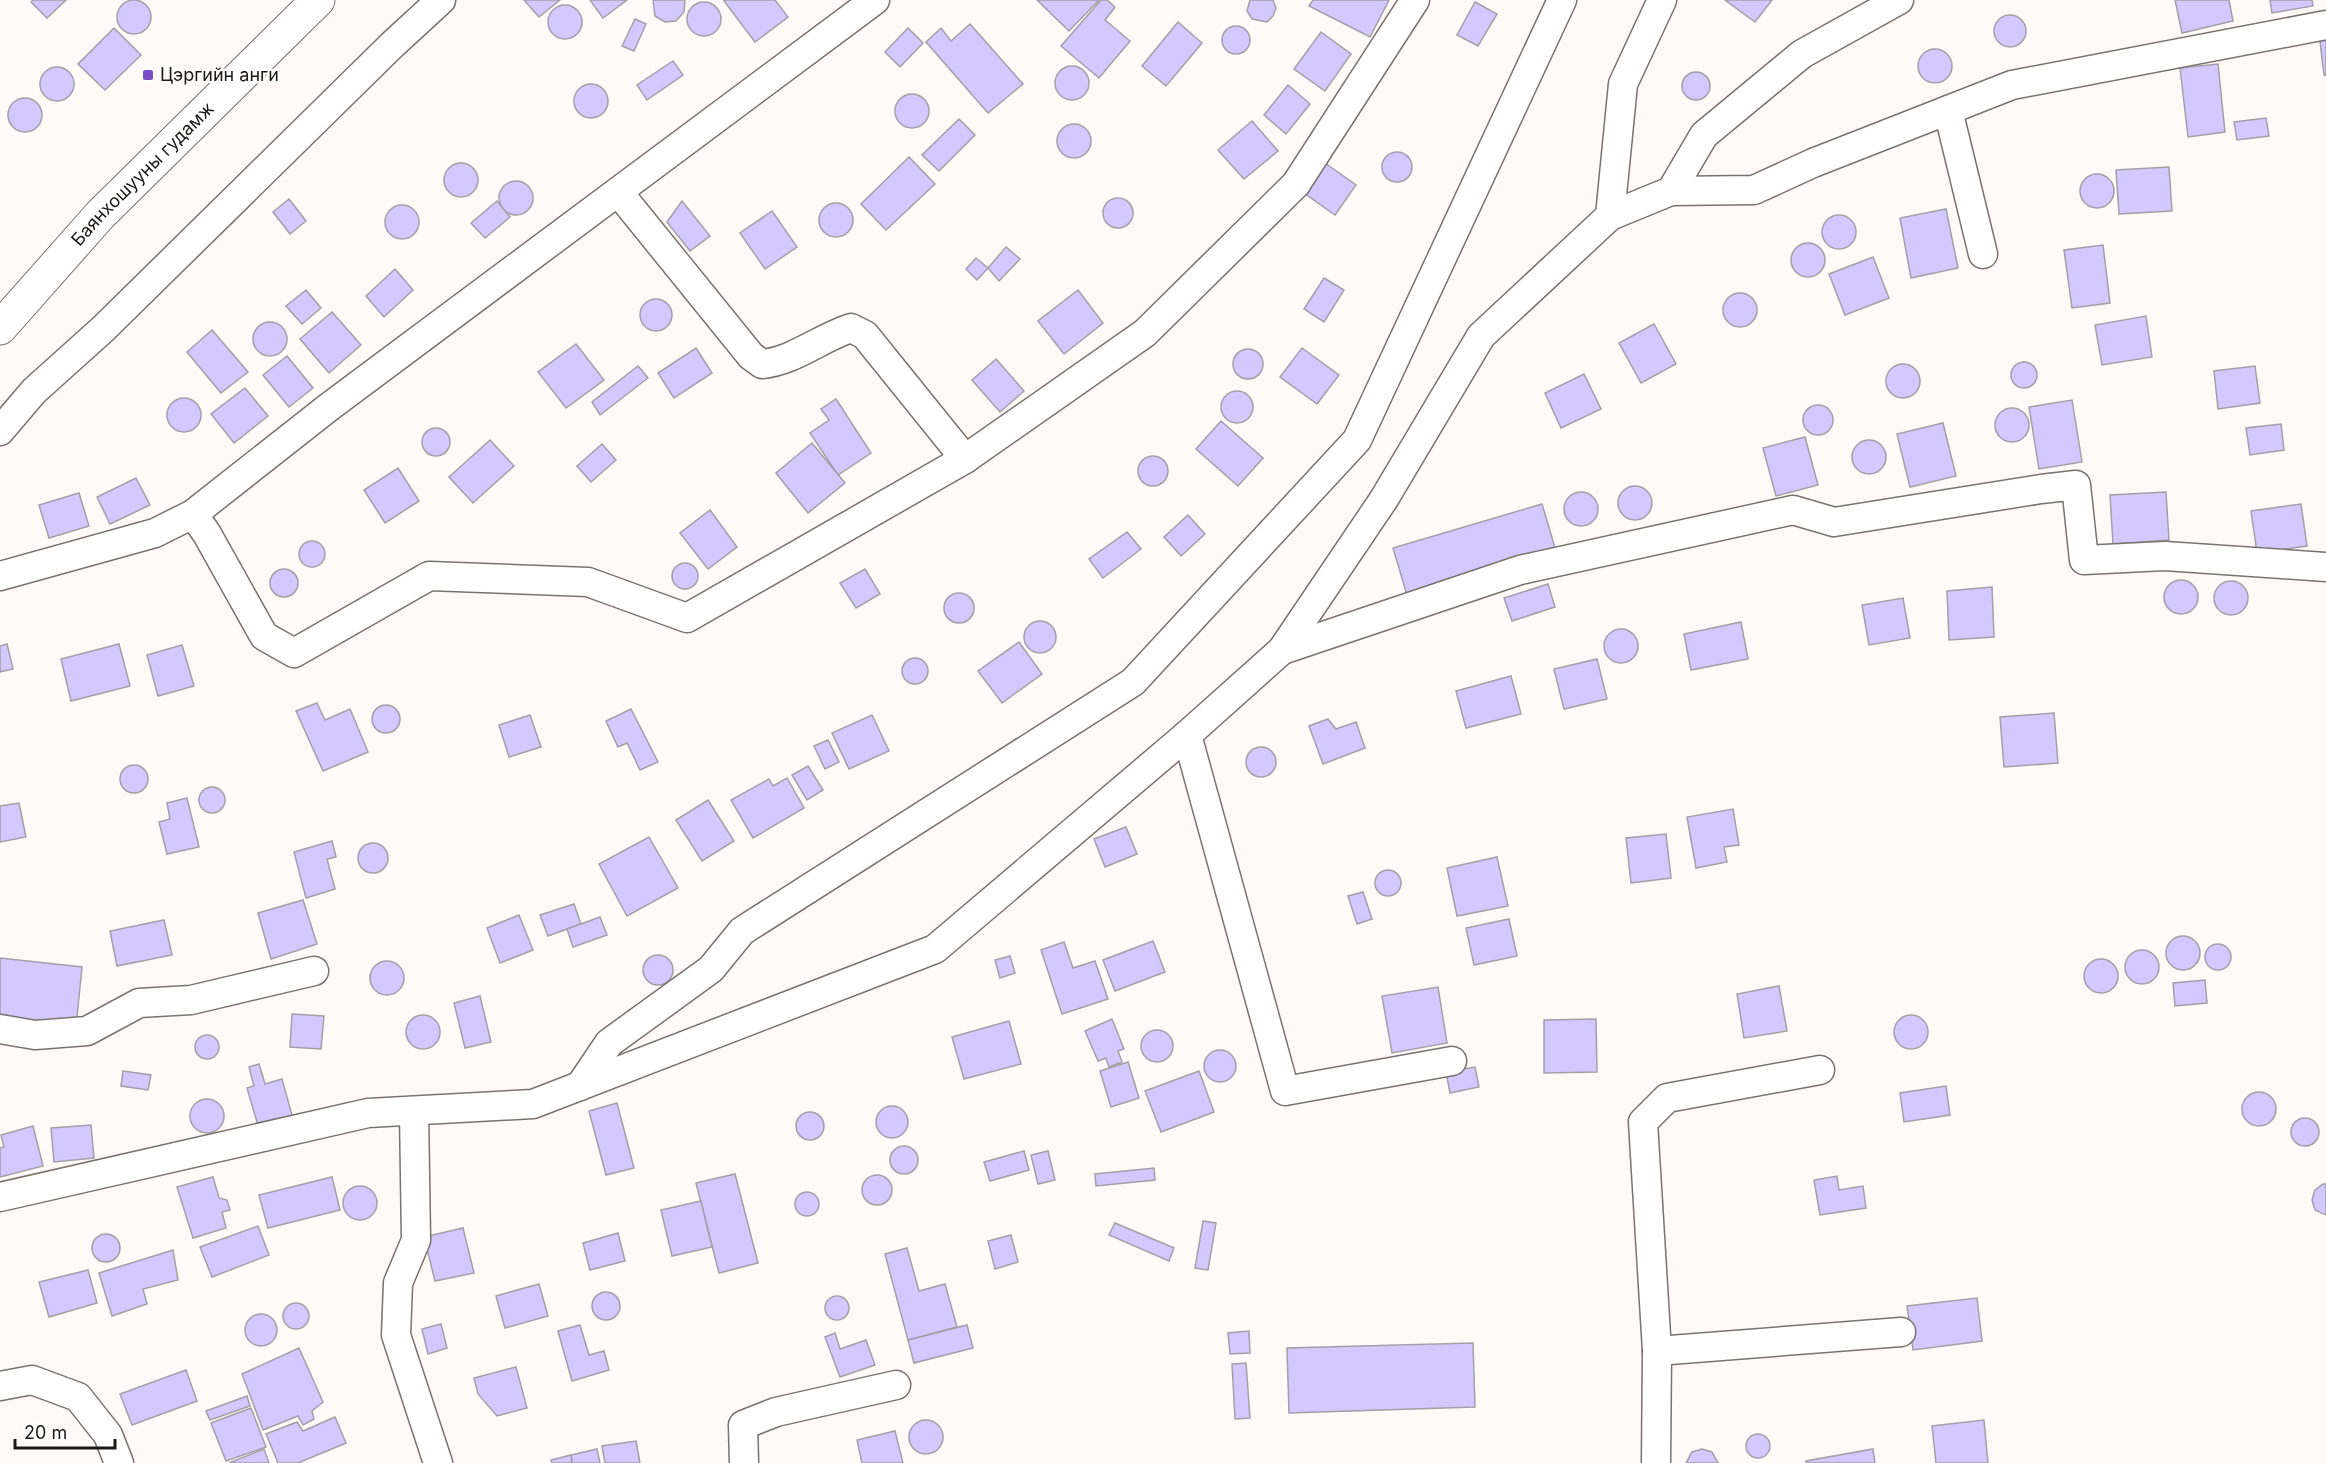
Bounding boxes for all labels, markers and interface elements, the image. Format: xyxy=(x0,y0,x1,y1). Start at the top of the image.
place label: Цэргийн анги xyxy=(160,64,279,85)
marker: Цэргийн анги xyxy=(141,68,155,82)
street label: Баянхошууны гудамж xyxy=(67,98,218,250)
scale bar xyxy=(15,1412,116,1450)
text: 20 m xyxy=(24,1422,67,1443)

